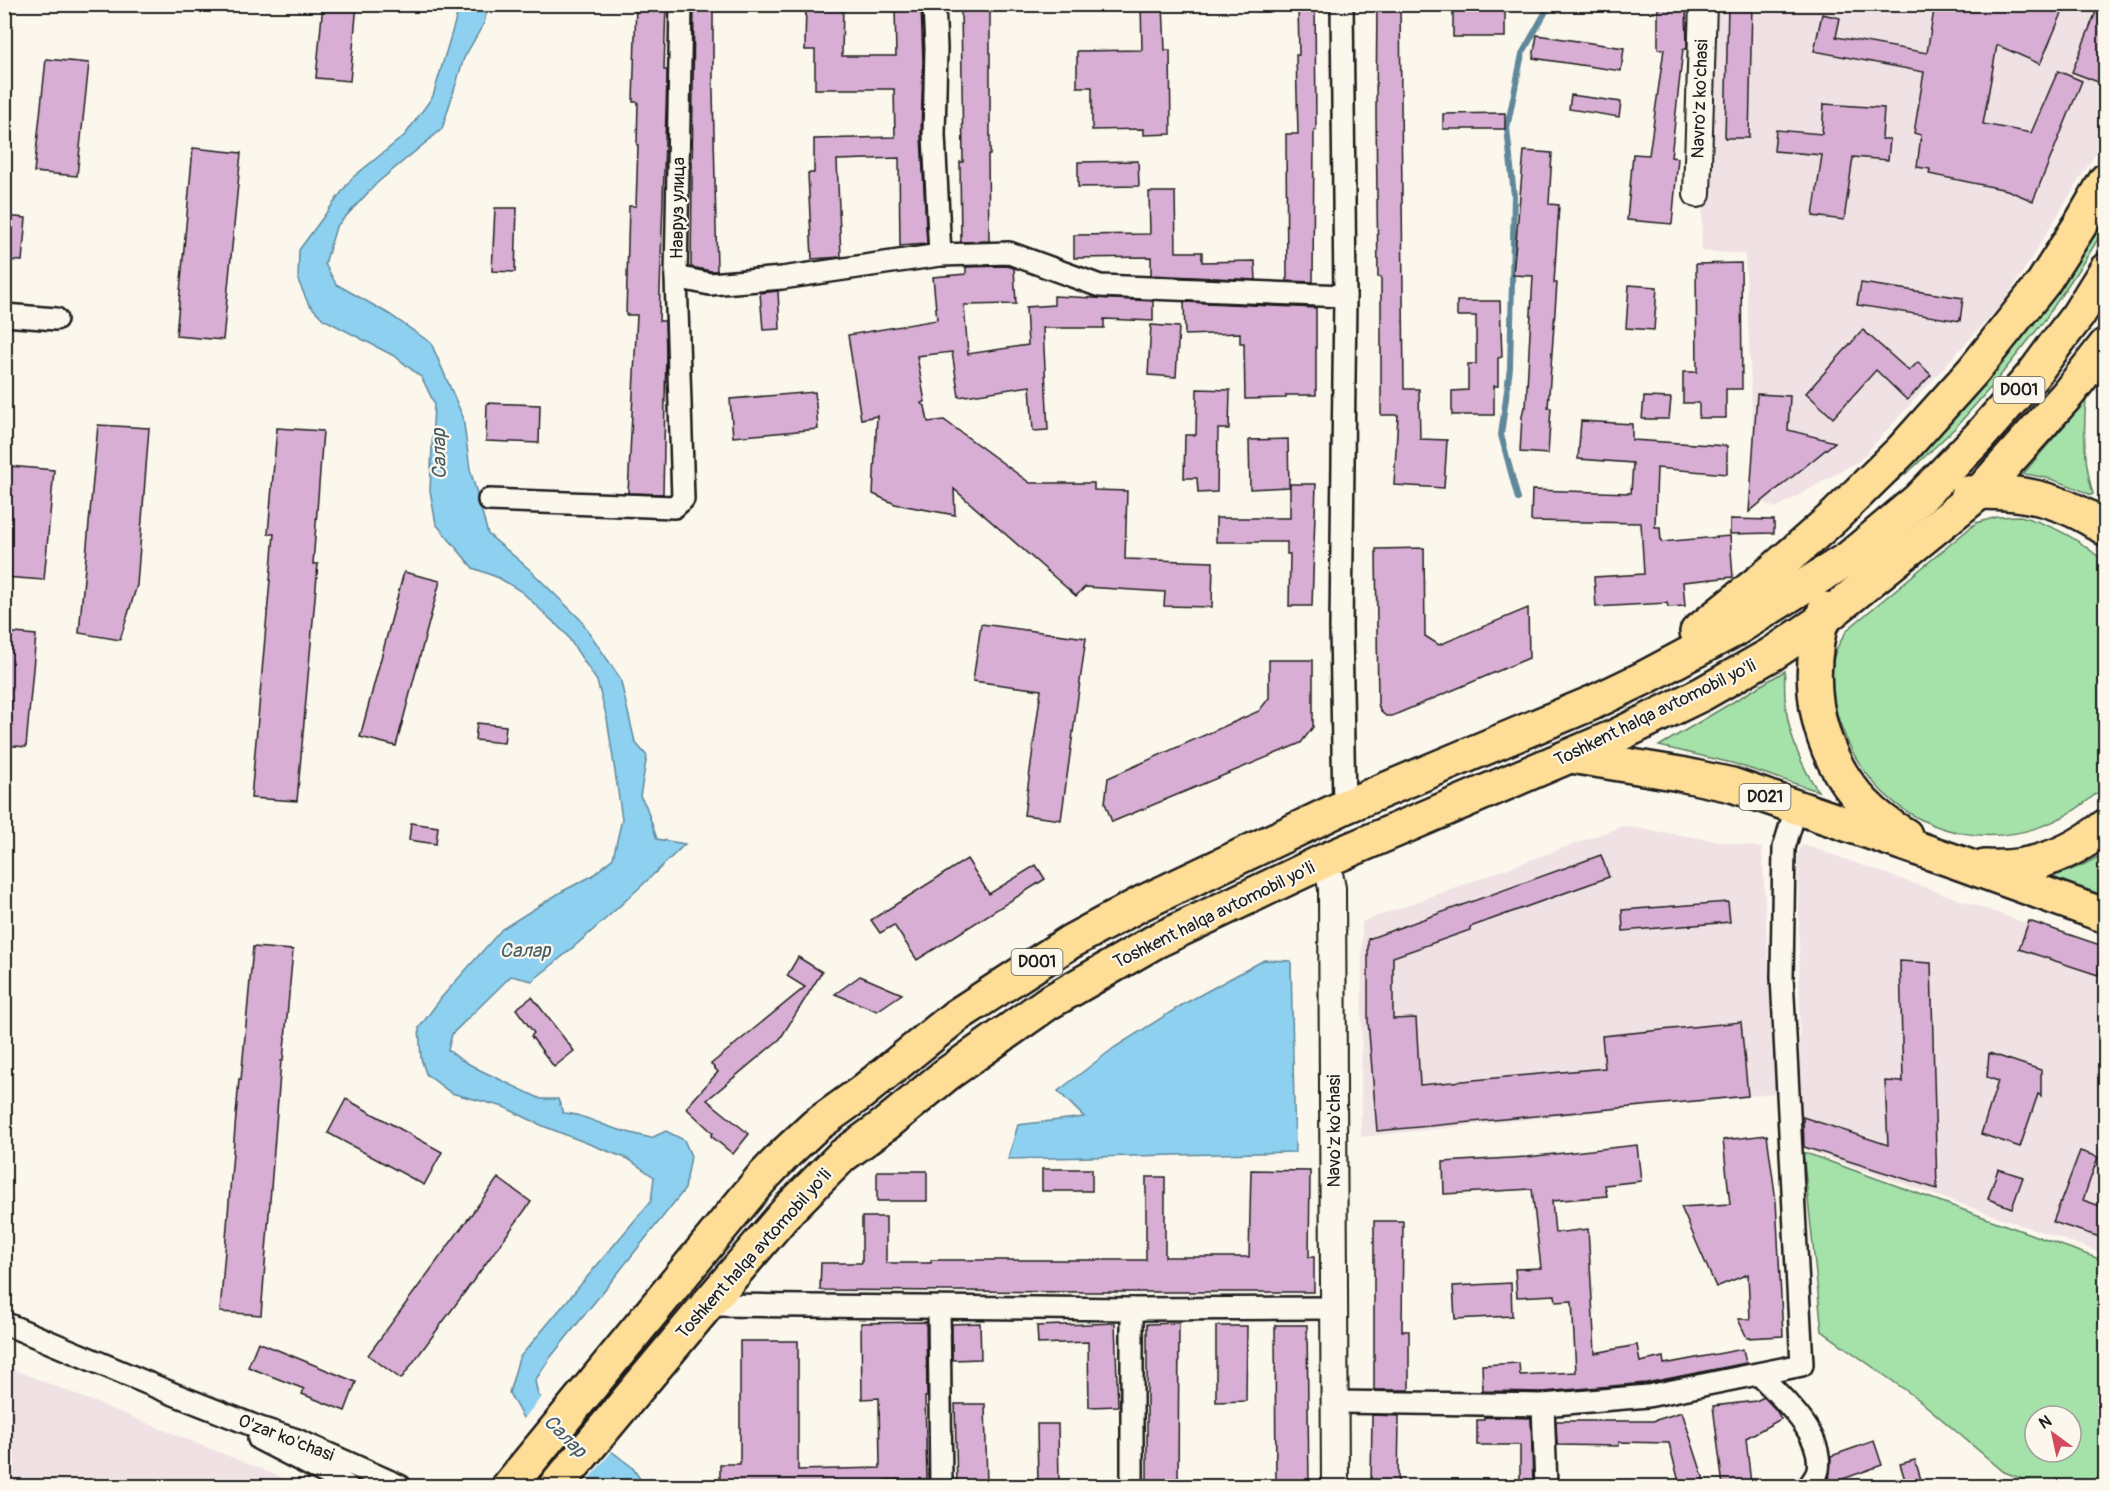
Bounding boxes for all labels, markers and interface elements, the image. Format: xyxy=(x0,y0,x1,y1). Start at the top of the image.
street label: Navro'z ko'chasi xyxy=(1686,39,1714,159)
street label: Навруз улица xyxy=(666,157,690,259)
road number: D001 xyxy=(1994,377,2044,403)
water label: Салар xyxy=(426,427,452,480)
street label: Toshkent halqa avtomobil yo'li xyxy=(1550,654,1760,772)
road number: D021 xyxy=(1740,784,1790,810)
street label: Toshkent halqa avtomobil yo'li xyxy=(1109,856,1319,974)
water label: Салар xyxy=(500,938,552,963)
road number: D001 xyxy=(1012,949,1062,975)
street label: Navo'z ko'chasi xyxy=(1323,1074,1346,1188)
street label: Toshkent halqa avtomobil yo'li xyxy=(671,1164,837,1344)
north arrow xyxy=(2023,1404,2083,1464)
street label: O'zar ko'chasi xyxy=(235,1409,337,1467)
water label: Салар xyxy=(538,1409,593,1464)
text: N xyxy=(2035,1411,2056,1434)

